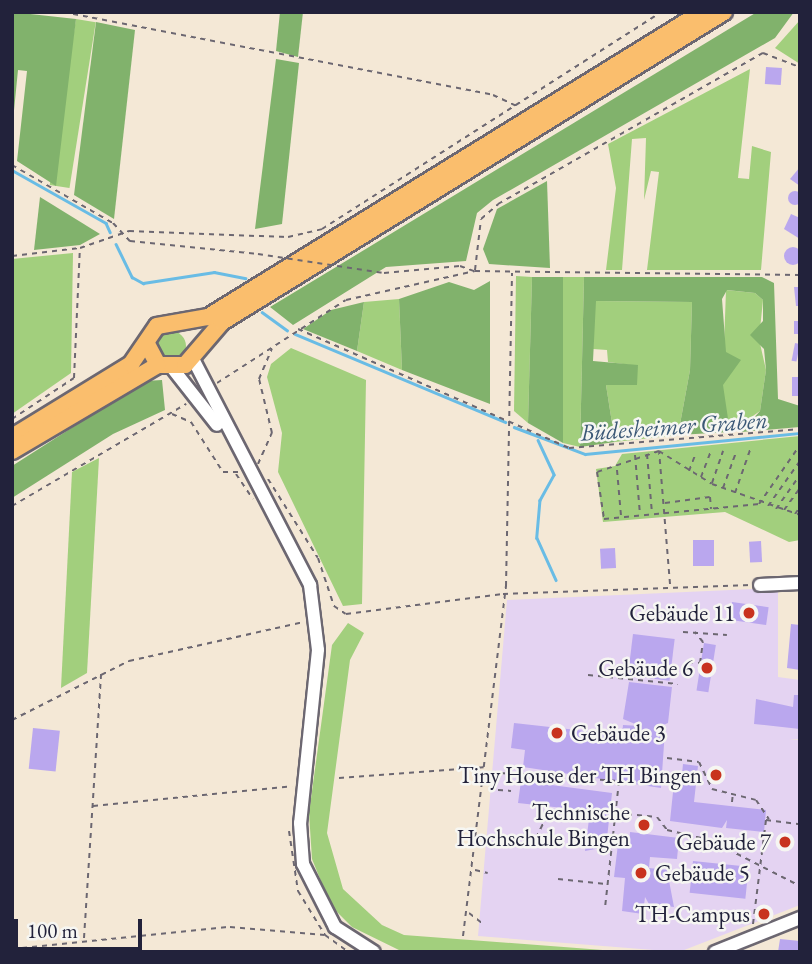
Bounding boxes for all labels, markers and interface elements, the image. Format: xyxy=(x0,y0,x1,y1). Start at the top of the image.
water label: Büdesheimer Graben xyxy=(580,405,768,447)
place label: Gebäude 11 xyxy=(629,599,735,627)
marker: Gebäude 11 xyxy=(741,605,757,621)
place label: Gebäude 6 xyxy=(598,654,693,682)
marker: Gebäude 6 xyxy=(699,660,715,676)
place label: Gebäude 3 xyxy=(571,719,666,747)
marker: Gebäude 3 xyxy=(549,725,565,741)
place label: Tiny House der TH Bingen xyxy=(458,761,702,789)
marker: Tiny House der TH Bingen xyxy=(708,767,724,783)
place label: Technische Hochschule Bingen xyxy=(457,798,630,852)
marker: Technische Hochschule Bingen xyxy=(636,817,652,833)
place label: Gebäude 7 xyxy=(676,828,771,856)
marker: Gebäude 7 xyxy=(777,834,793,850)
place label: Gebäude 5 xyxy=(655,859,750,887)
marker: Gebäude 5 xyxy=(633,865,649,881)
place label: TH-Campus xyxy=(635,900,750,928)
scale bar xyxy=(18,904,145,948)
marker: TH-Campus xyxy=(756,906,772,922)
text: 100 m xyxy=(27,917,78,944)

